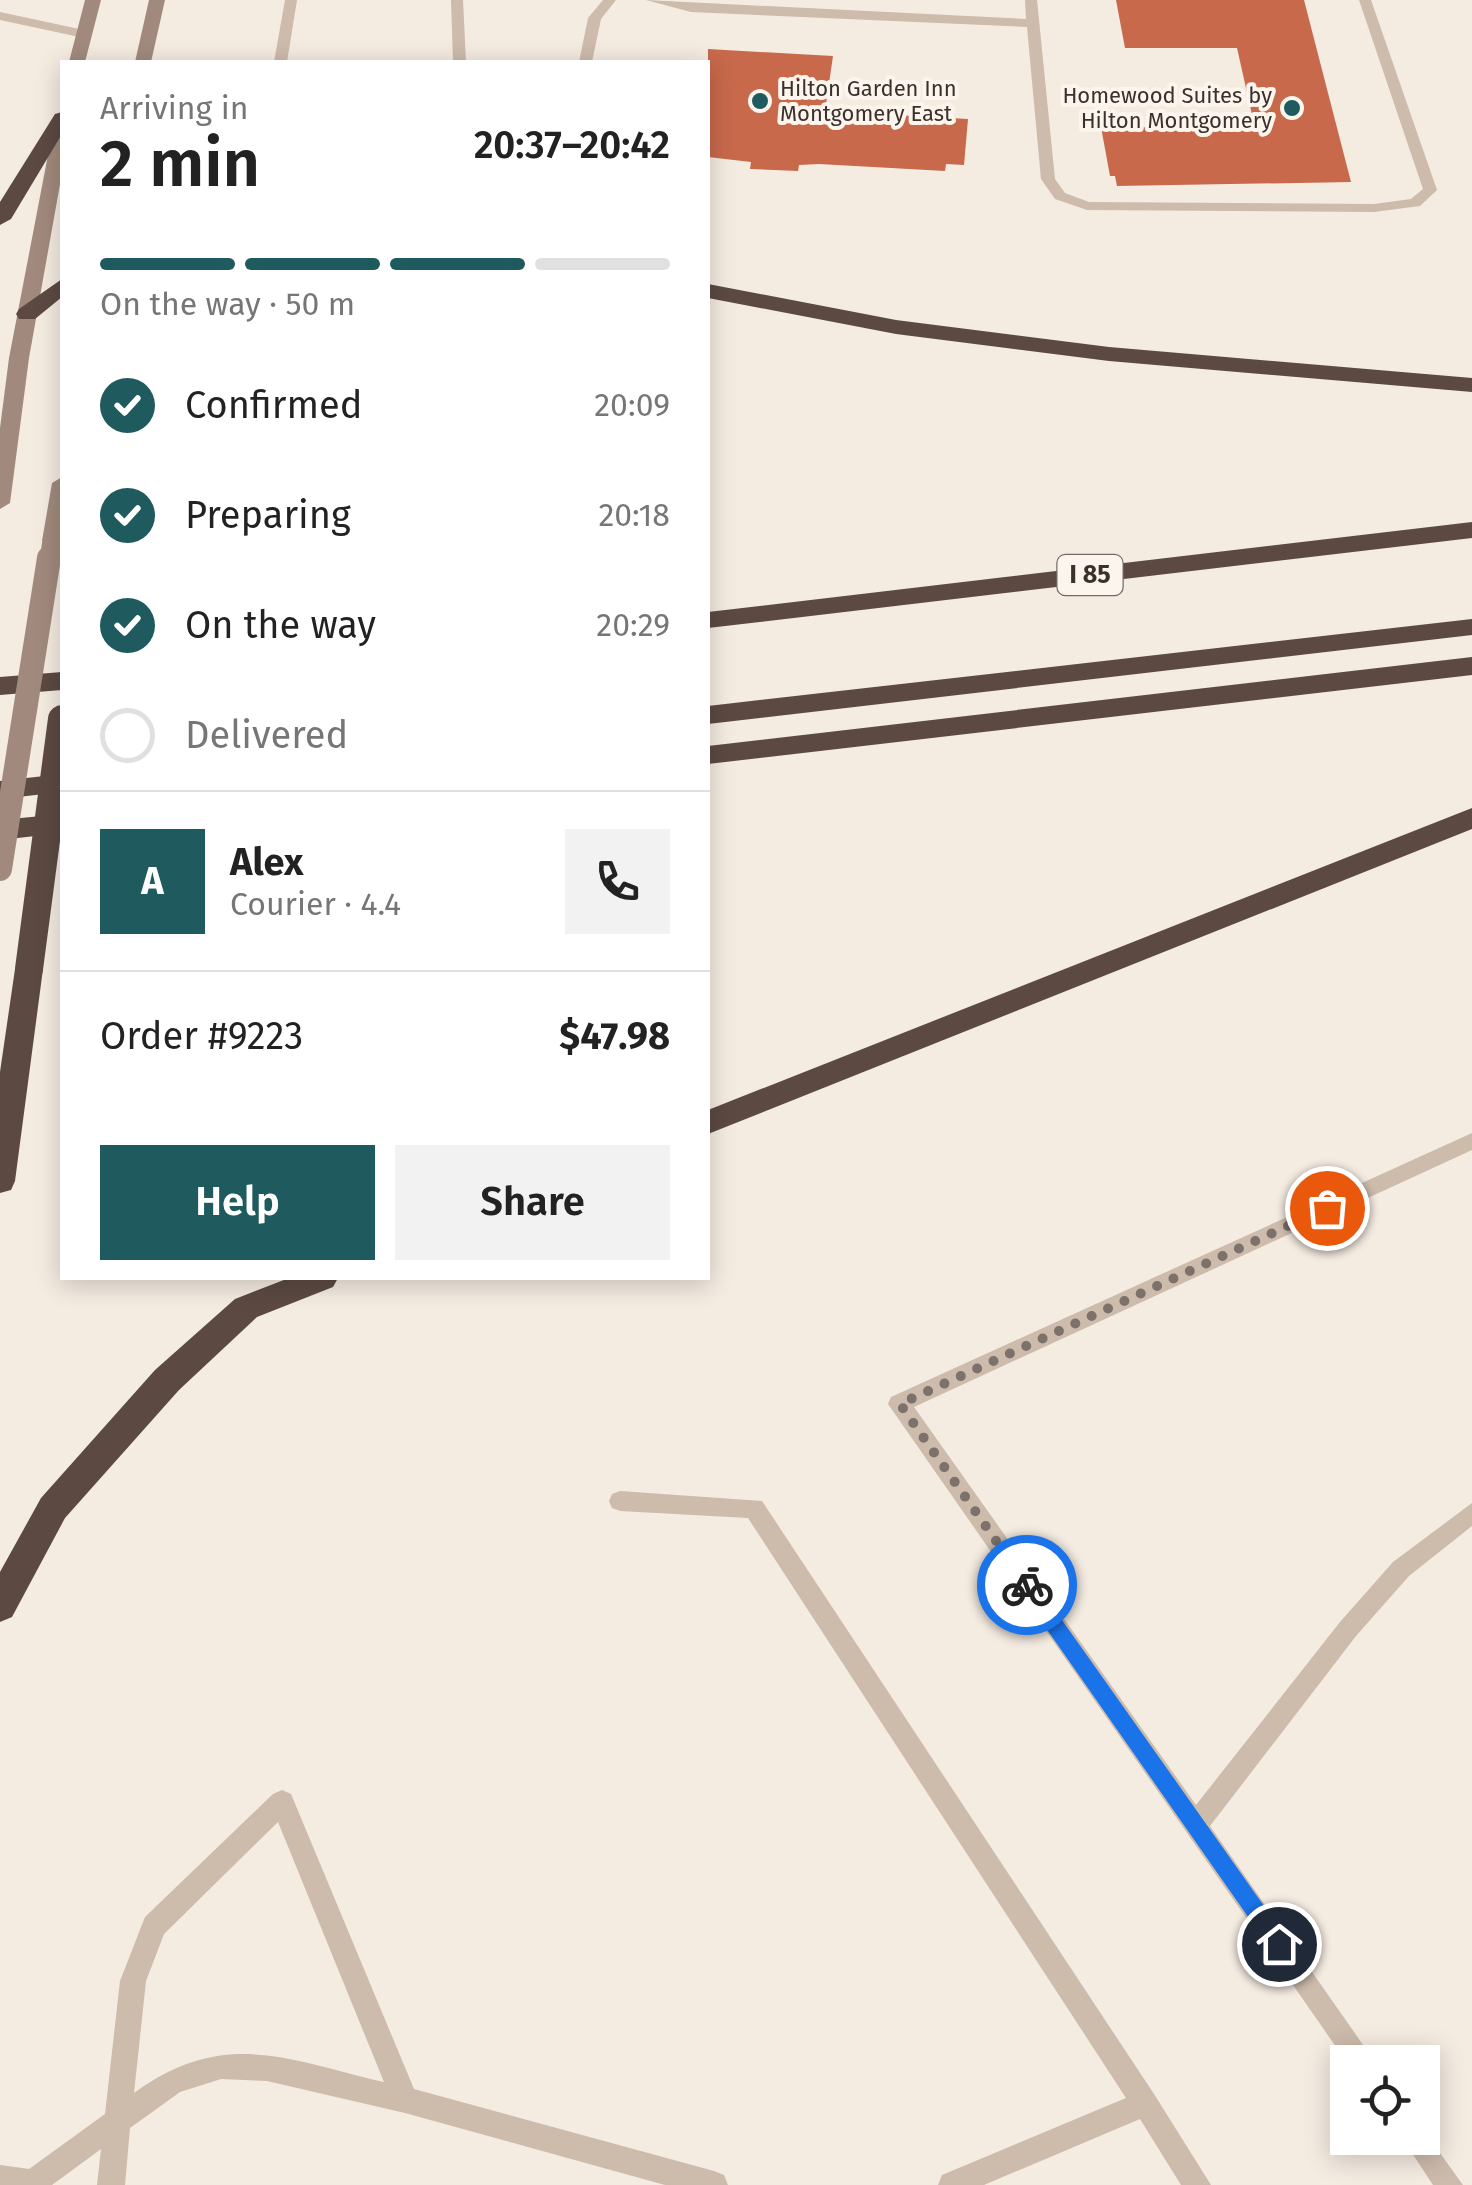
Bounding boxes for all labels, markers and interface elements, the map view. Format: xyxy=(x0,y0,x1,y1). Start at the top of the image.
place label: Hilton Garden Inn Montgomery East xyxy=(780,75,957,127)
place label: Homewood Suites by Hilton Montgomery xyxy=(1062,82,1272,134)
text: Arriving in xyxy=(100,89,248,127)
marker: Hilton Garden Inn Montgomery East xyxy=(749,90,771,112)
marker: Homewood Suites by Hilton Montgomery xyxy=(1281,97,1303,119)
text: 20:37–20:42 xyxy=(474,122,670,168)
text: 2 min xyxy=(100,125,260,203)
text: On the way · 50 m xyxy=(100,285,355,323)
icon: check xyxy=(100,378,155,433)
text: Confirmed xyxy=(185,382,363,428)
text: 20:09 xyxy=(594,386,670,424)
icon: check xyxy=(100,488,155,543)
text: Preparing xyxy=(185,492,351,538)
text: 20:18 xyxy=(598,496,670,534)
road number: I 85 xyxy=(1058,555,1122,595)
icon: check xyxy=(100,598,155,653)
text: On the way xyxy=(185,602,376,648)
text: 20:29 xyxy=(596,606,670,644)
text: Delivered xyxy=(185,712,348,758)
button: phone xyxy=(565,829,670,934)
text: Alex xyxy=(230,839,303,885)
text: A xyxy=(141,858,164,904)
text: Courier · 4.4 xyxy=(230,885,401,923)
text: Order #9223 xyxy=(100,1013,303,1059)
text: $47.98 xyxy=(559,1013,670,1059)
button: Help xyxy=(100,1145,375,1260)
button: Share xyxy=(395,1145,670,1260)
pin xyxy=(1285,1166,1370,1251)
icon: bag xyxy=(1300,1181,1355,1236)
courier xyxy=(977,1535,1077,1635)
icon: bike xyxy=(1000,1558,1055,1613)
pin xyxy=(1237,1902,1322,1987)
icon: home xyxy=(1252,1917,1307,1972)
map controls xyxy=(1330,2045,1440,2155)
button: locate xyxy=(1330,2045,1440,2155)

